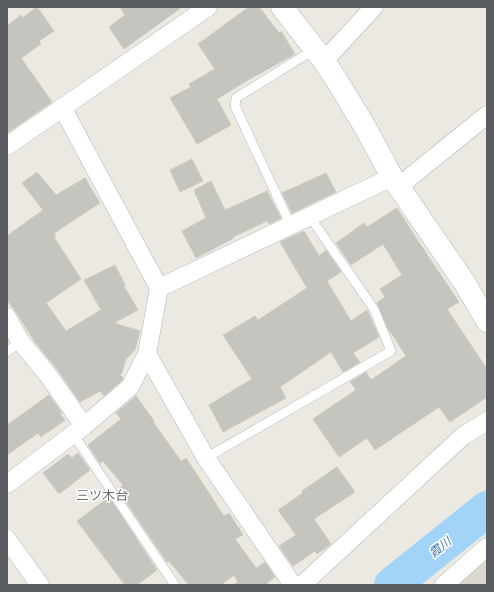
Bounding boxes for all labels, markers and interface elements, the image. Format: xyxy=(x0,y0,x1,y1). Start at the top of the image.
district label: 三ツ木台 xyxy=(76,488,128,502)
water label: 霞川 xyxy=(427,533,455,560)

